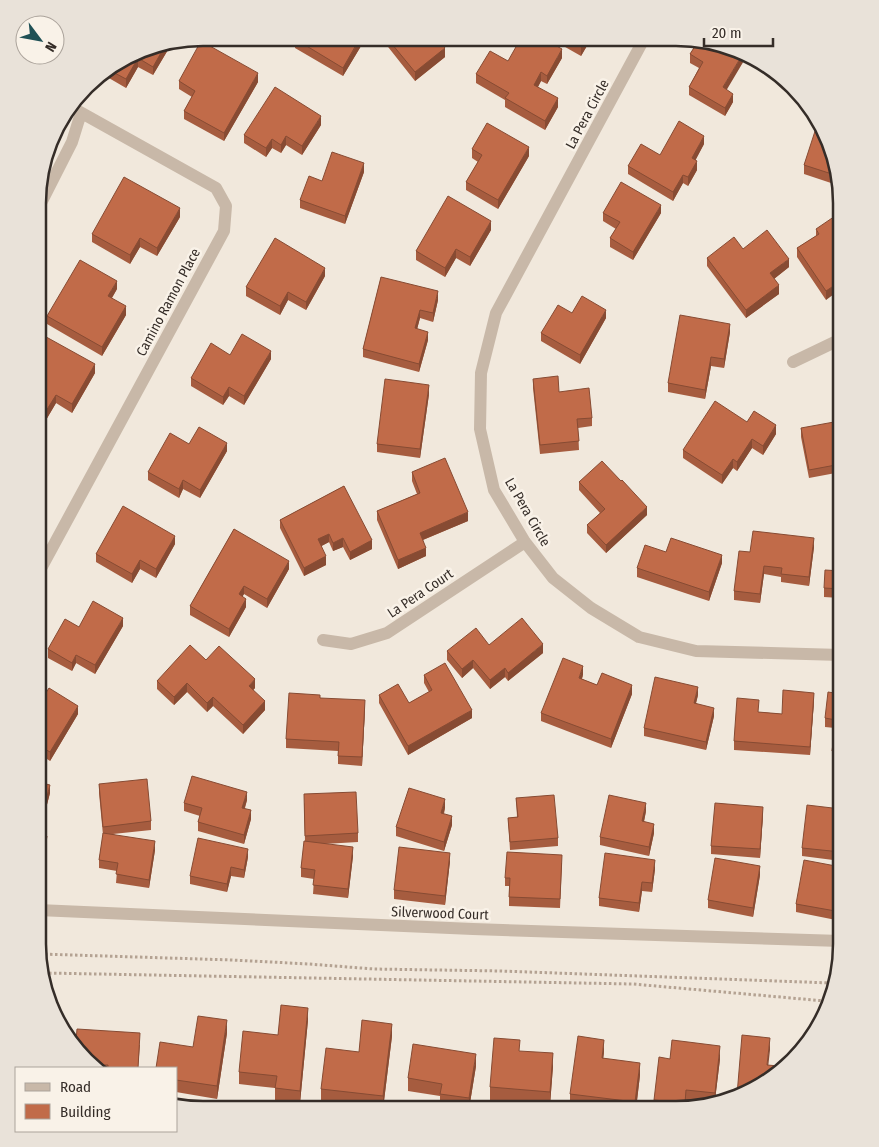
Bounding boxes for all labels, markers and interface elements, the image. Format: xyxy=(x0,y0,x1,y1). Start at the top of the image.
north arrow xyxy=(15,15,65,65)
scale bar xyxy=(704,15,773,47)
text: 20 m xyxy=(712,24,742,42)
text: N xyxy=(41,39,60,55)
street label: La Pera Circle xyxy=(562,76,613,152)
street label: Camino Ramon Place xyxy=(133,245,204,359)
street label: La Pera Circle xyxy=(501,475,554,550)
street label: La Pera Court xyxy=(384,565,457,622)
street label: Silverwood Court xyxy=(391,903,490,924)
legend xyxy=(15,1067,178,1132)
text: Road xyxy=(60,1078,91,1096)
text: Building xyxy=(60,1103,111,1121)

